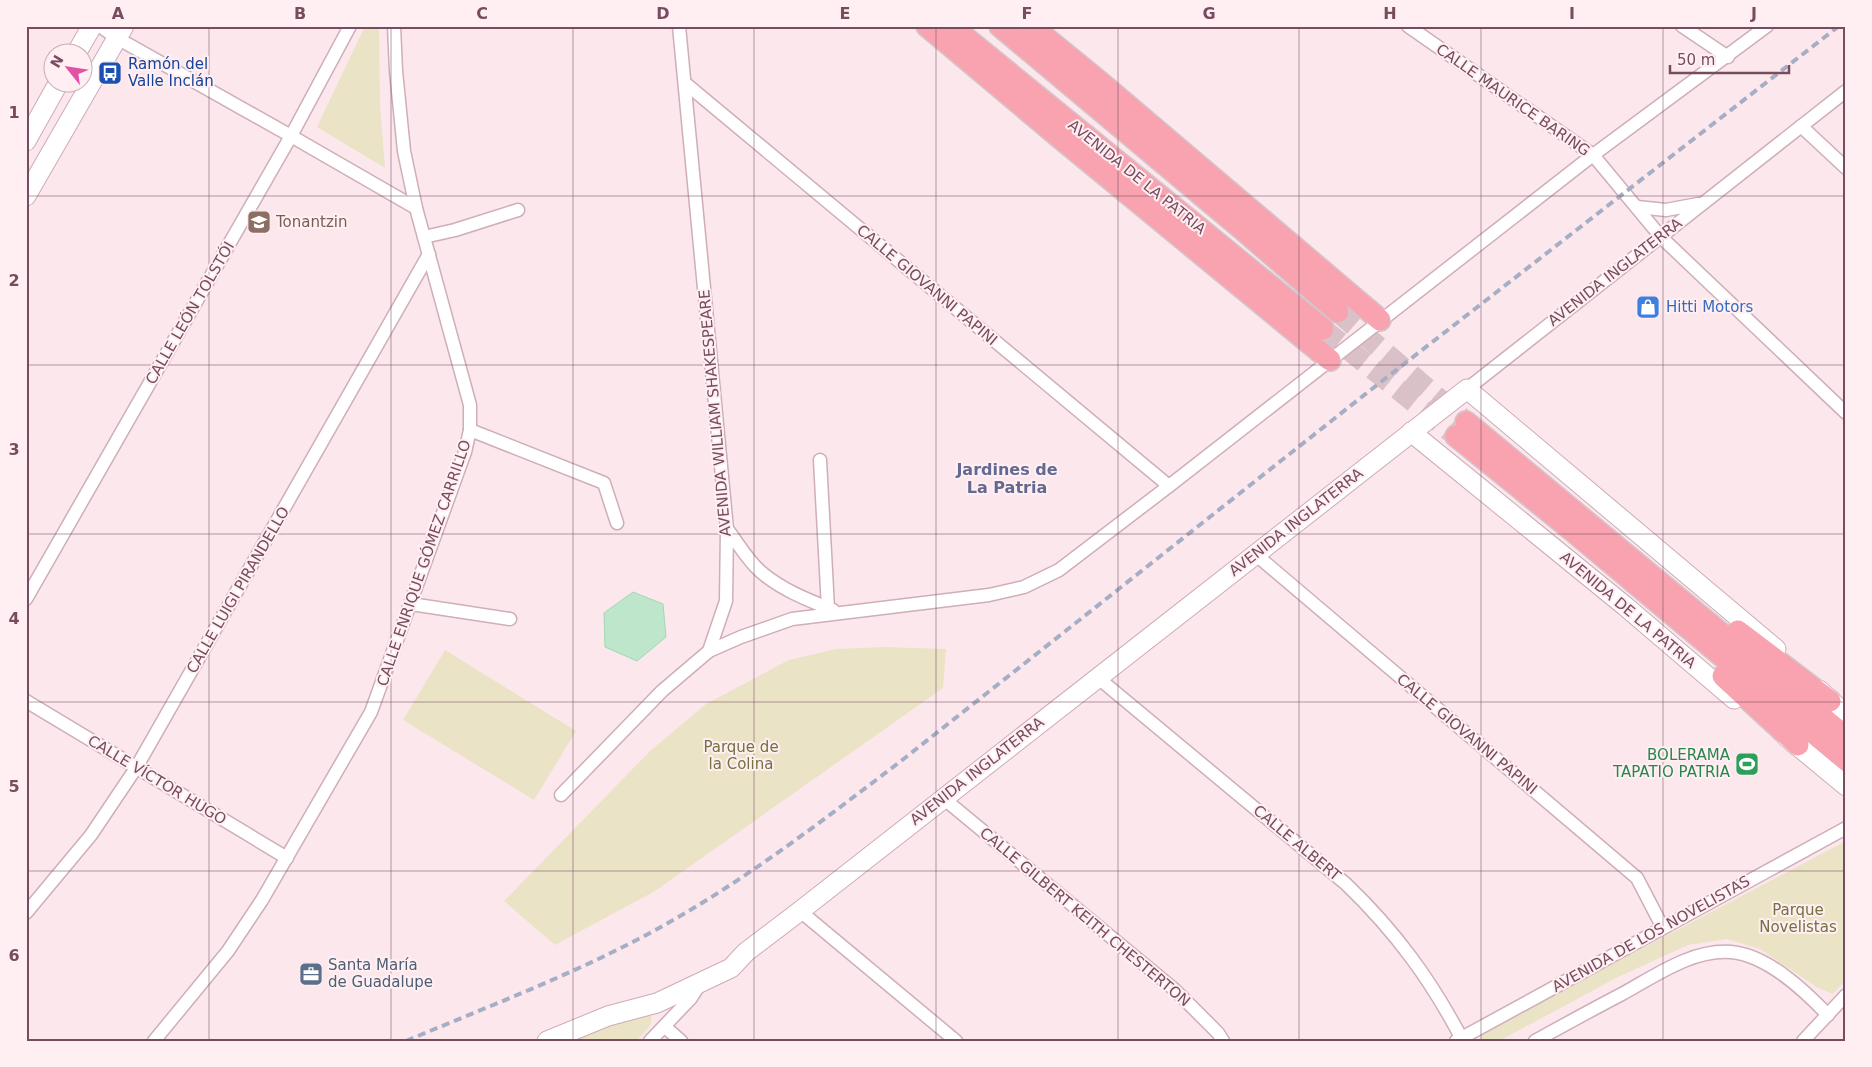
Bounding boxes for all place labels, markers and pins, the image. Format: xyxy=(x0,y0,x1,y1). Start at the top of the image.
place label: Ramón del Valle Inclán xyxy=(128,55,214,90)
bus stop icon: Ramón del Valle Inclán xyxy=(97,60,123,86)
school or university icon: Tonantzin xyxy=(246,209,272,235)
place label: Tonantzin xyxy=(275,213,347,231)
shop icon: Hitti Motors xyxy=(1635,294,1661,320)
place label: Hitti Motors xyxy=(1666,298,1753,316)
place label: BOLERAMA TAPATIO PATRIA xyxy=(1612,746,1731,781)
sports icon: BOLERAMA TAPATIO PATRIA xyxy=(1734,751,1760,777)
place label: Santa María de Guadalupe xyxy=(328,956,433,991)
office icon: Santa María de Guadalupe xyxy=(298,961,324,987)

